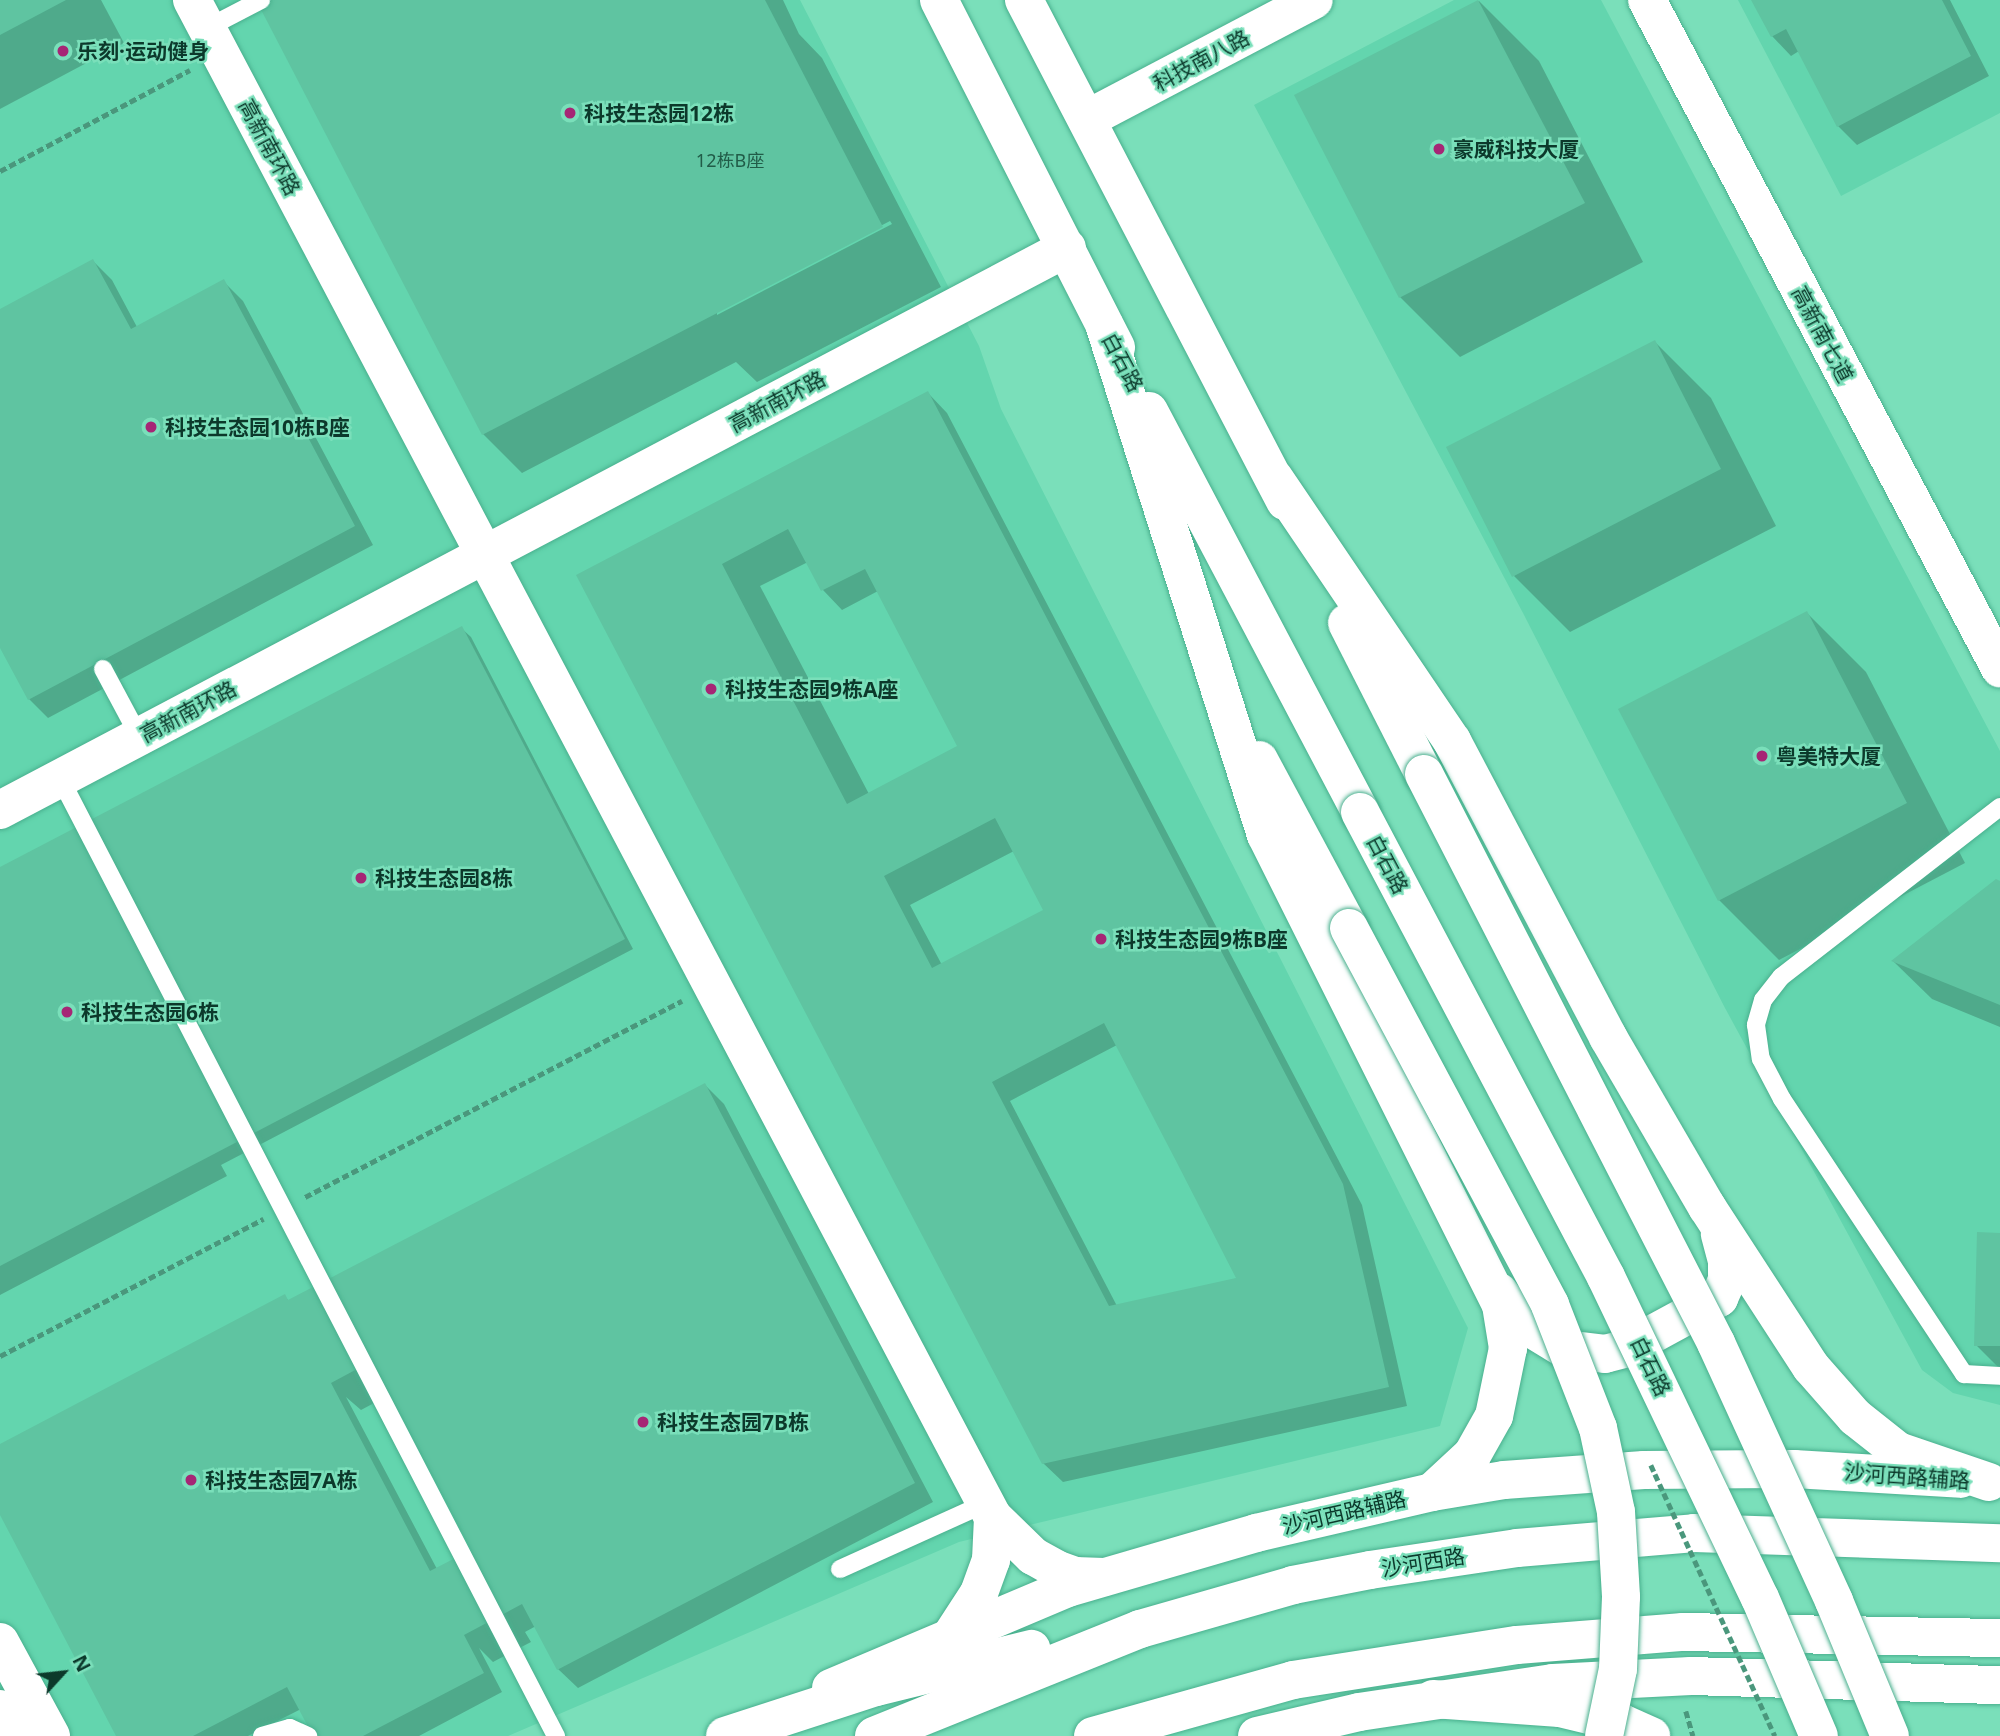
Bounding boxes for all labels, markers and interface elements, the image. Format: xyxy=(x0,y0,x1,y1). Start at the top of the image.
street label: 科技南八路 xyxy=(1149,24,1253,96)
place label: 乐刻·运动健身 xyxy=(77,38,209,64)
marker: 乐刻·运动健身 xyxy=(55,43,71,59)
street label: 高新南环路 xyxy=(234,95,306,199)
place label: 科技生态园12栋 xyxy=(584,100,734,126)
marker: 科技生态园12栋 xyxy=(562,105,578,121)
place label: 豪威科技大厦 xyxy=(1453,136,1579,162)
marker: 豪威科技大厦 xyxy=(1431,141,1447,157)
house number: 12栋B座 xyxy=(696,149,764,171)
street label: 高新南七道 xyxy=(1787,282,1859,386)
street label: 白石路 xyxy=(1097,328,1149,396)
street label: 高新南环路 xyxy=(725,365,829,437)
place label: 科技生态园10栋B座 xyxy=(165,414,350,440)
marker: 科技生态园10栋B座 xyxy=(143,419,159,435)
street label: 高新南环路 xyxy=(136,675,240,747)
place label: 科技生态园9栋A座 xyxy=(725,676,899,702)
marker: 科技生态园9栋A座 xyxy=(703,681,719,697)
place label: 粤美特大厦 xyxy=(1776,743,1881,769)
marker: 粤美特大厦 xyxy=(1754,748,1770,764)
street label: 白石路 xyxy=(1362,830,1414,898)
place label: 科技生态园8栋 xyxy=(375,865,513,891)
marker: 科技生态园8栋 xyxy=(353,870,369,886)
place label: 科技生态园9栋B座 xyxy=(1115,926,1288,952)
marker: 科技生态园9栋B座 xyxy=(1093,931,1109,947)
place label: 科技生态园6栋 xyxy=(81,999,219,1025)
marker: 科技生态园6栋 xyxy=(59,1004,75,1020)
street label: 白石路 xyxy=(1626,1332,1676,1400)
place label: 科技生态园7B栋 xyxy=(657,1409,809,1435)
marker: 科技生态园7B栋 xyxy=(635,1414,651,1430)
street label: 沙河西路辅路 xyxy=(1843,1459,1971,1493)
place label: 科技生态园7A栋 xyxy=(205,1467,358,1493)
marker: 科技生态园7A栋 xyxy=(183,1472,199,1488)
street label: 沙河西路辅路 xyxy=(1280,1486,1408,1538)
street label: 沙河西路 xyxy=(1380,1543,1466,1581)
north arrow xyxy=(28,1638,98,1708)
text: N xyxy=(67,1651,97,1676)

